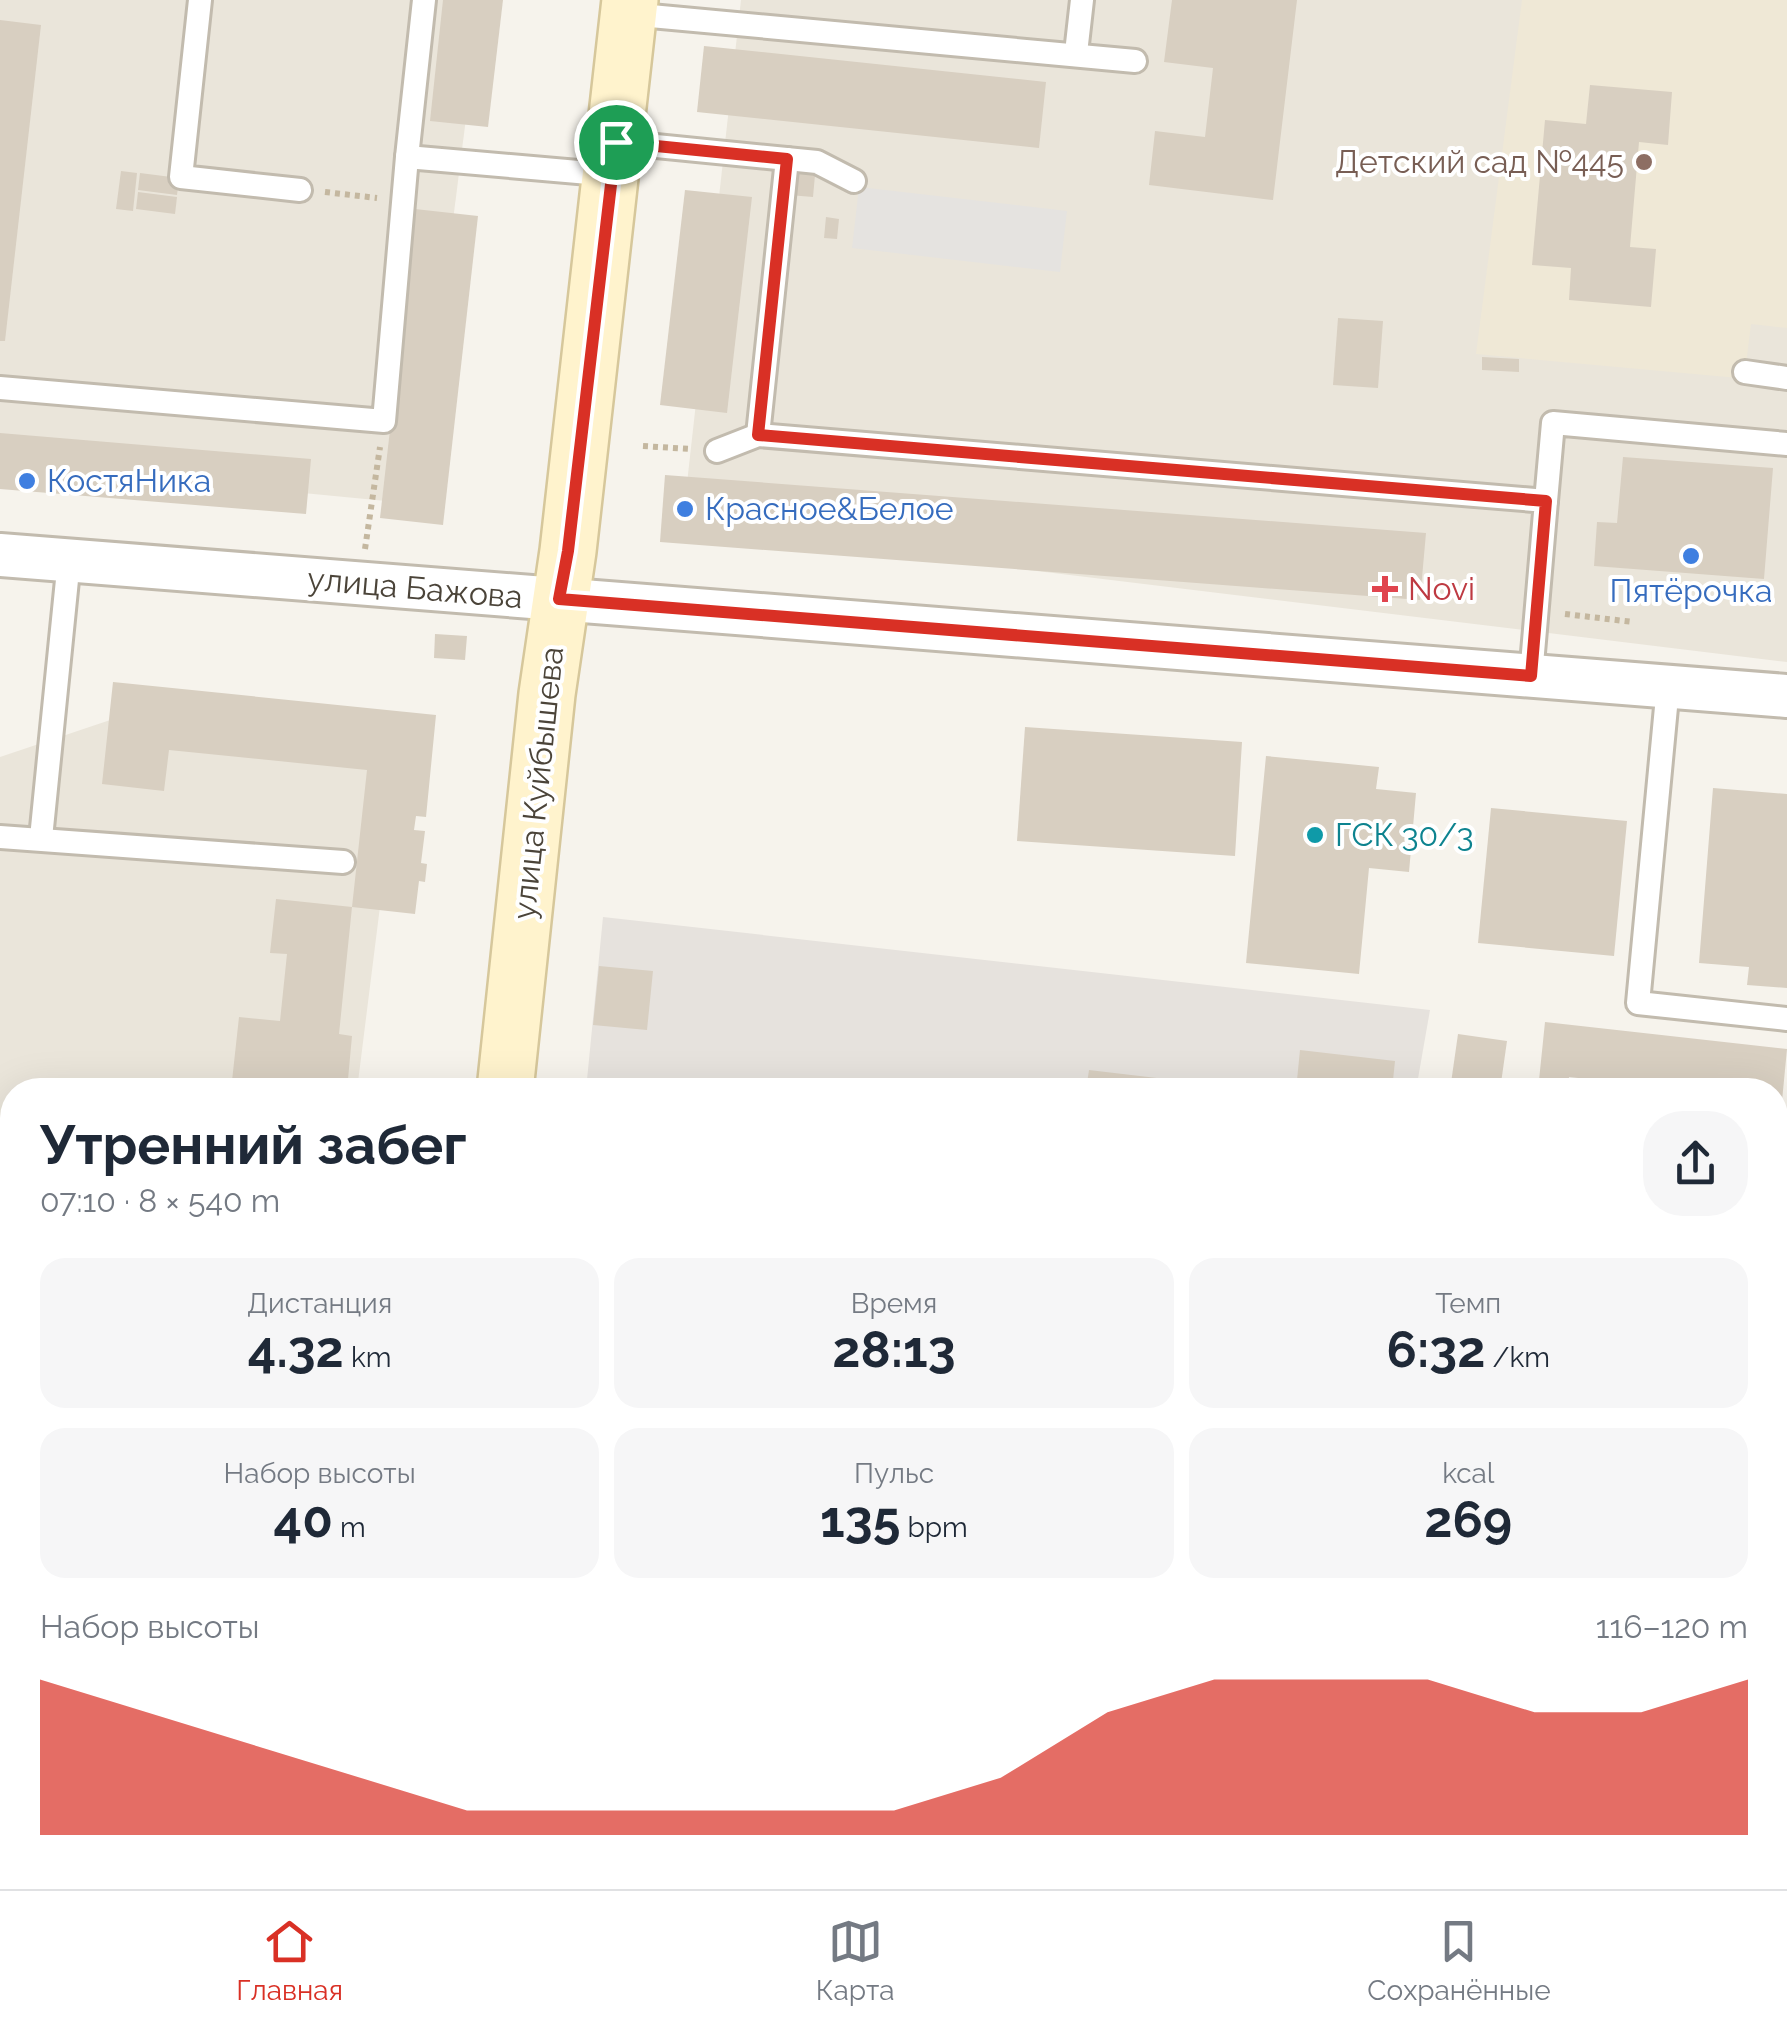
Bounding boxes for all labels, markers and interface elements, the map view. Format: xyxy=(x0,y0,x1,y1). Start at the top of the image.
pin xyxy=(574,100,659,185)
icon: arrive xyxy=(589,115,644,170)
place label: Детский сад №445 xyxy=(1335,143,1624,180)
marker: Детский сад №445 xyxy=(1633,151,1655,173)
place label: КостяНика xyxy=(47,462,211,499)
marker: КостяНика xyxy=(16,470,38,492)
place label: Красное&Белое xyxy=(705,490,954,527)
marker: Красное&Белое xyxy=(674,498,696,520)
marker: Пятёрочка xyxy=(1680,545,1702,567)
street label: улица Бажова xyxy=(306,560,524,615)
place label: Novi xyxy=(1408,570,1475,607)
place label: Пятёрочка xyxy=(1610,572,1772,609)
marker: Novi xyxy=(1372,576,1398,602)
street label: улица Куйбышева xyxy=(505,645,570,921)
place label: ГСК 30/3 xyxy=(1335,816,1474,853)
marker: ГСК 30/3 xyxy=(1304,824,1326,846)
button: share xyxy=(1643,1111,1748,1216)
text: Утренний забег xyxy=(40,1112,467,1177)
text: 07:10 · 8 × 540 m xyxy=(40,1182,280,1219)
text: Дистанция xyxy=(247,1287,392,1320)
text: Время xyxy=(851,1287,937,1320)
text: Темп xyxy=(1435,1287,1501,1320)
text: 4.32 xyxy=(248,1320,344,1379)
text: 28:13 xyxy=(832,1320,956,1379)
text: 6:32 xyxy=(1387,1320,1485,1379)
text: km xyxy=(344,1341,391,1374)
text: /km xyxy=(1485,1341,1550,1374)
text: Набор высоты xyxy=(224,1457,416,1490)
text: Пульс xyxy=(854,1457,934,1490)
text: kcal xyxy=(1442,1457,1494,1490)
text: 40 xyxy=(274,1490,333,1549)
text: 135 xyxy=(820,1490,900,1549)
text: 269 xyxy=(1424,1490,1512,1549)
text: m xyxy=(333,1511,366,1544)
text: bpm xyxy=(900,1511,968,1544)
text: Набор высоты xyxy=(40,1608,260,1645)
text: 116–120 m xyxy=(1596,1608,1748,1645)
tab: Главная xyxy=(236,1914,343,2007)
tab: Карта xyxy=(816,1914,895,2007)
tab: Сохранённые xyxy=(1367,1914,1551,2007)

